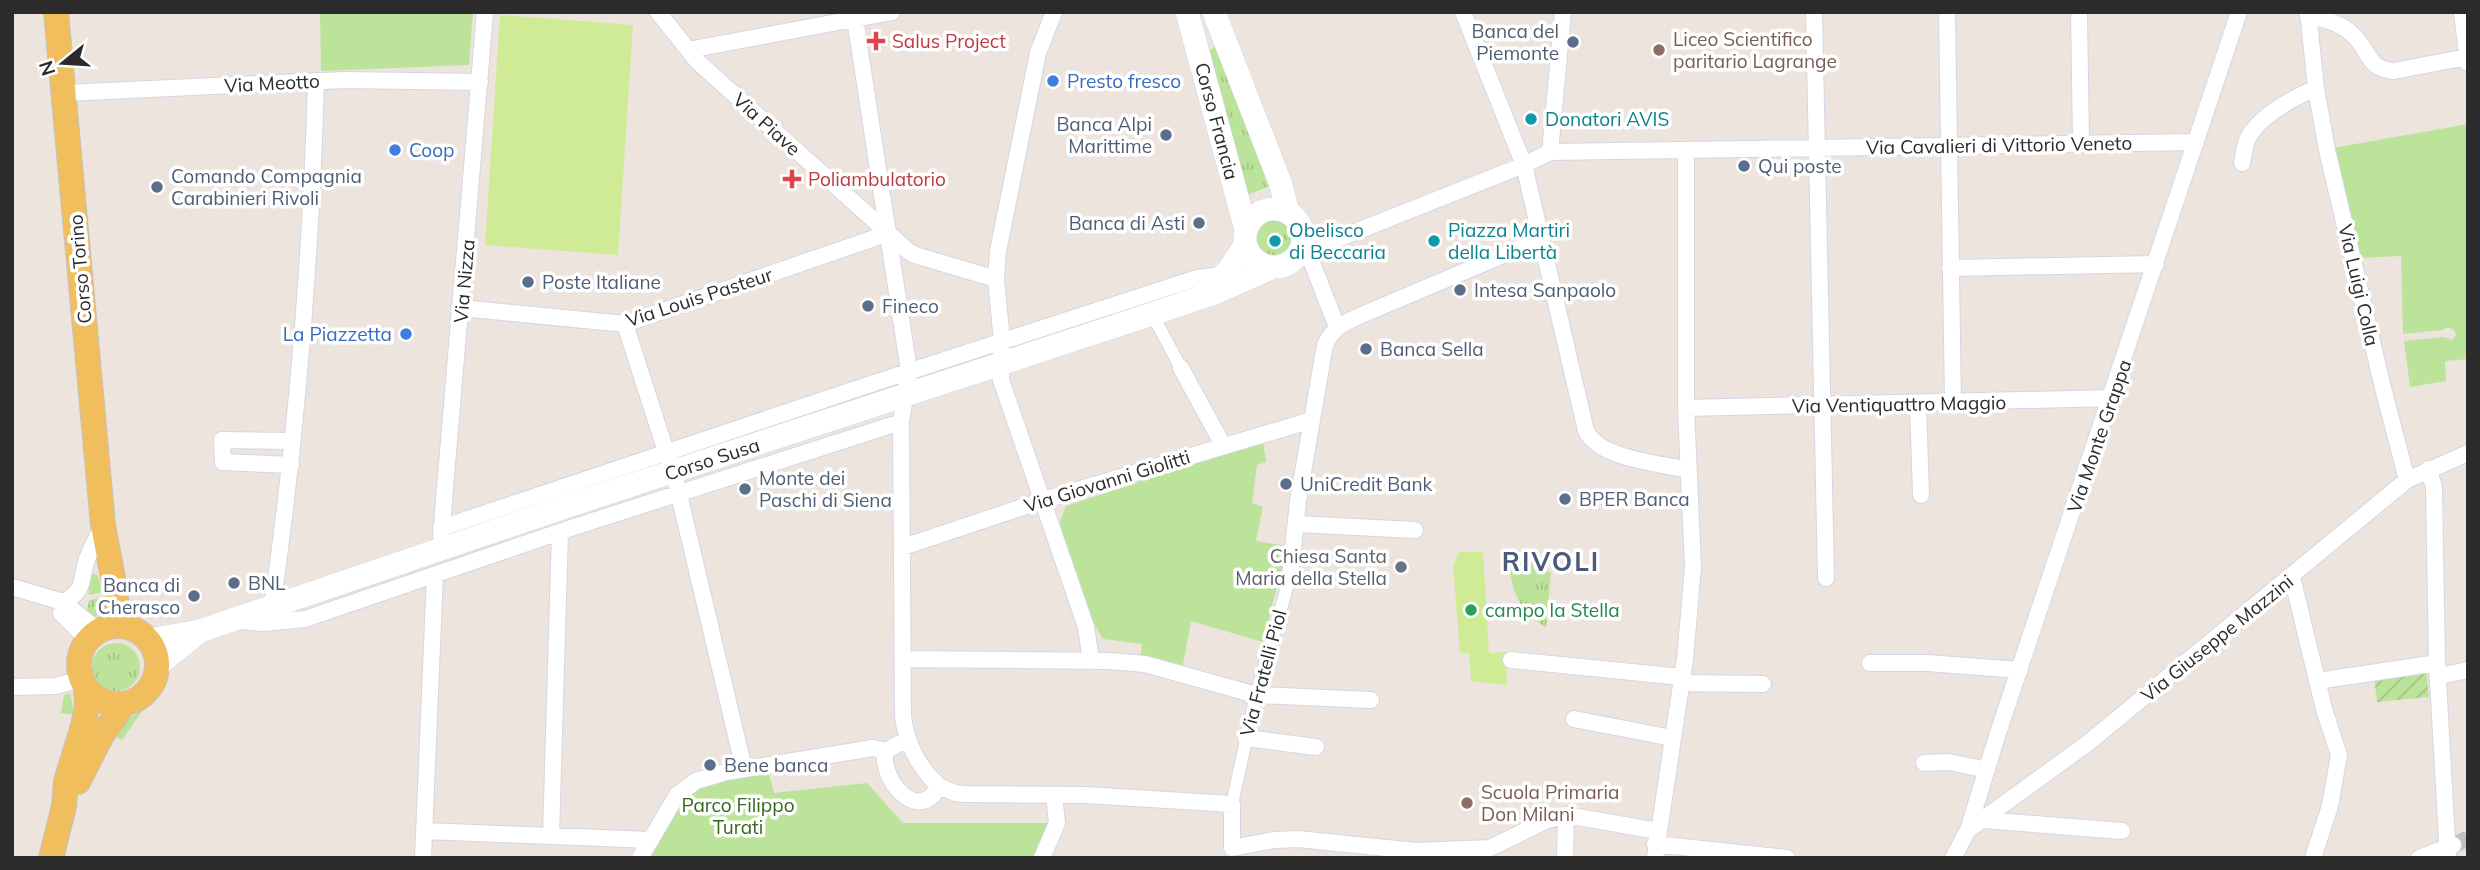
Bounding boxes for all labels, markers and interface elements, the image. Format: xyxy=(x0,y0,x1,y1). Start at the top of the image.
place label: Banca del Piemonte xyxy=(1472,19,1559,65)
place label: Liceo Scientifico paritario Lagrange xyxy=(1673,27,1837,73)
north arrow xyxy=(28,28,98,98)
place label: Salus Project xyxy=(892,29,1006,53)
marker: Salus Project xyxy=(866,31,886,51)
marker: Banca del Piemonte xyxy=(1565,34,1581,50)
marker: Liceo Scientifico paritario Lagrange xyxy=(1651,42,1667,58)
text: N xyxy=(33,58,60,79)
street label: Corso Francia xyxy=(1190,60,1244,182)
street label: Via Meotto xyxy=(224,69,320,97)
place label: Presto fresco xyxy=(1067,69,1181,93)
marker: Presto fresco xyxy=(1045,73,1061,89)
street label: Via Piave xyxy=(728,87,806,161)
place label: Donatori AVIS xyxy=(1545,107,1669,131)
marker: Donatori AVIS xyxy=(1523,111,1539,127)
place label: Banca Alpi Marittime xyxy=(1056,112,1152,158)
marker: Banca Alpi Marittime xyxy=(1158,127,1174,143)
street label: Via Cavalieri di Vittorio Veneto xyxy=(1866,131,2132,159)
place label: Coop xyxy=(409,138,454,162)
marker: Coop xyxy=(387,142,403,158)
place label: Qui poste xyxy=(1758,154,1842,178)
marker: Qui poste xyxy=(1736,158,1752,174)
place label: Comando Compagnia Carabinieri Rivoli xyxy=(171,164,362,210)
place label: Poliambulatorio xyxy=(808,167,946,191)
marker: Poliambulatorio xyxy=(782,169,802,189)
marker: Comando Compagnia Carabinieri Rivoli xyxy=(149,179,165,195)
place label: Banca di Asti xyxy=(1069,211,1185,235)
street label: Corso Torino xyxy=(63,213,97,325)
marker: Banca di Asti xyxy=(1191,215,1207,231)
place label: Obelisco di Beccaria xyxy=(1289,218,1386,264)
place label: Piazza Martiri della Libertà xyxy=(1448,218,1570,264)
street label: Via Luigi Colla xyxy=(2333,222,2385,348)
marker: Obelisco di Beccaria xyxy=(1267,233,1283,249)
marker: Piazza Martiri della Libertà xyxy=(1426,233,1442,249)
street label: Via Nizza xyxy=(448,238,480,324)
street label: Via Louis Pasteur xyxy=(623,262,775,332)
place label: Poste Italiane xyxy=(542,270,661,294)
marker: Poste Italiane xyxy=(520,274,536,290)
place label: Intesa Sanpaolo xyxy=(1474,278,1616,302)
marker: Intesa Sanpaolo xyxy=(1452,282,1468,298)
place label: Fineco xyxy=(882,294,939,318)
marker: Fineco xyxy=(860,298,876,314)
place label: La Piazzetta xyxy=(283,322,392,346)
marker: La Piazzetta xyxy=(398,326,414,342)
place label: Banca Sella xyxy=(1380,337,1484,361)
marker: Banca Sella xyxy=(1358,341,1374,357)
street label: Via Monte Grappa xyxy=(2062,356,2136,516)
street label: Via Ventiquattro Maggio xyxy=(1792,390,2006,418)
street label: Corso Susa xyxy=(661,432,763,486)
street label: Via Giovanni Giolitti xyxy=(1021,444,1193,518)
place label: Monte dei Paschi di Siena xyxy=(759,466,892,512)
place label: UniCredit Bank xyxy=(1300,472,1433,496)
marker: UniCredit Bank xyxy=(1278,476,1294,492)
marker: Monte dei Paschi di Siena xyxy=(737,481,753,497)
place label: BPER Banca xyxy=(1579,487,1690,511)
marker: BPER Banca xyxy=(1557,491,1573,507)
place label: Chiesa Santa Maria della Stella xyxy=(1235,544,1387,590)
district label: RIVOLI xyxy=(1502,545,1600,578)
marker: Chiesa Santa Maria della Stella xyxy=(1393,559,1409,575)
street label: Via Giuseppe Mazzini xyxy=(2136,569,2298,707)
place label: BNL xyxy=(248,571,286,595)
place label: Banca di Cherasco xyxy=(98,573,180,619)
marker: BNL xyxy=(226,575,242,591)
marker: Banca di Cherasco xyxy=(186,588,202,604)
place label: campo la Stella xyxy=(1485,598,1620,622)
marker: campo la Stella xyxy=(1463,602,1479,618)
street label: Via Fratelli Piol xyxy=(1235,607,1291,739)
place label: Bene banca xyxy=(724,753,828,777)
marker: Bene banca xyxy=(702,757,718,773)
place label: Scuola Primaria Don Milani xyxy=(1481,780,1619,826)
park label: Parco Filippo Turati xyxy=(681,793,795,839)
marker: Scuola Primaria Don Milani xyxy=(1459,795,1475,811)

